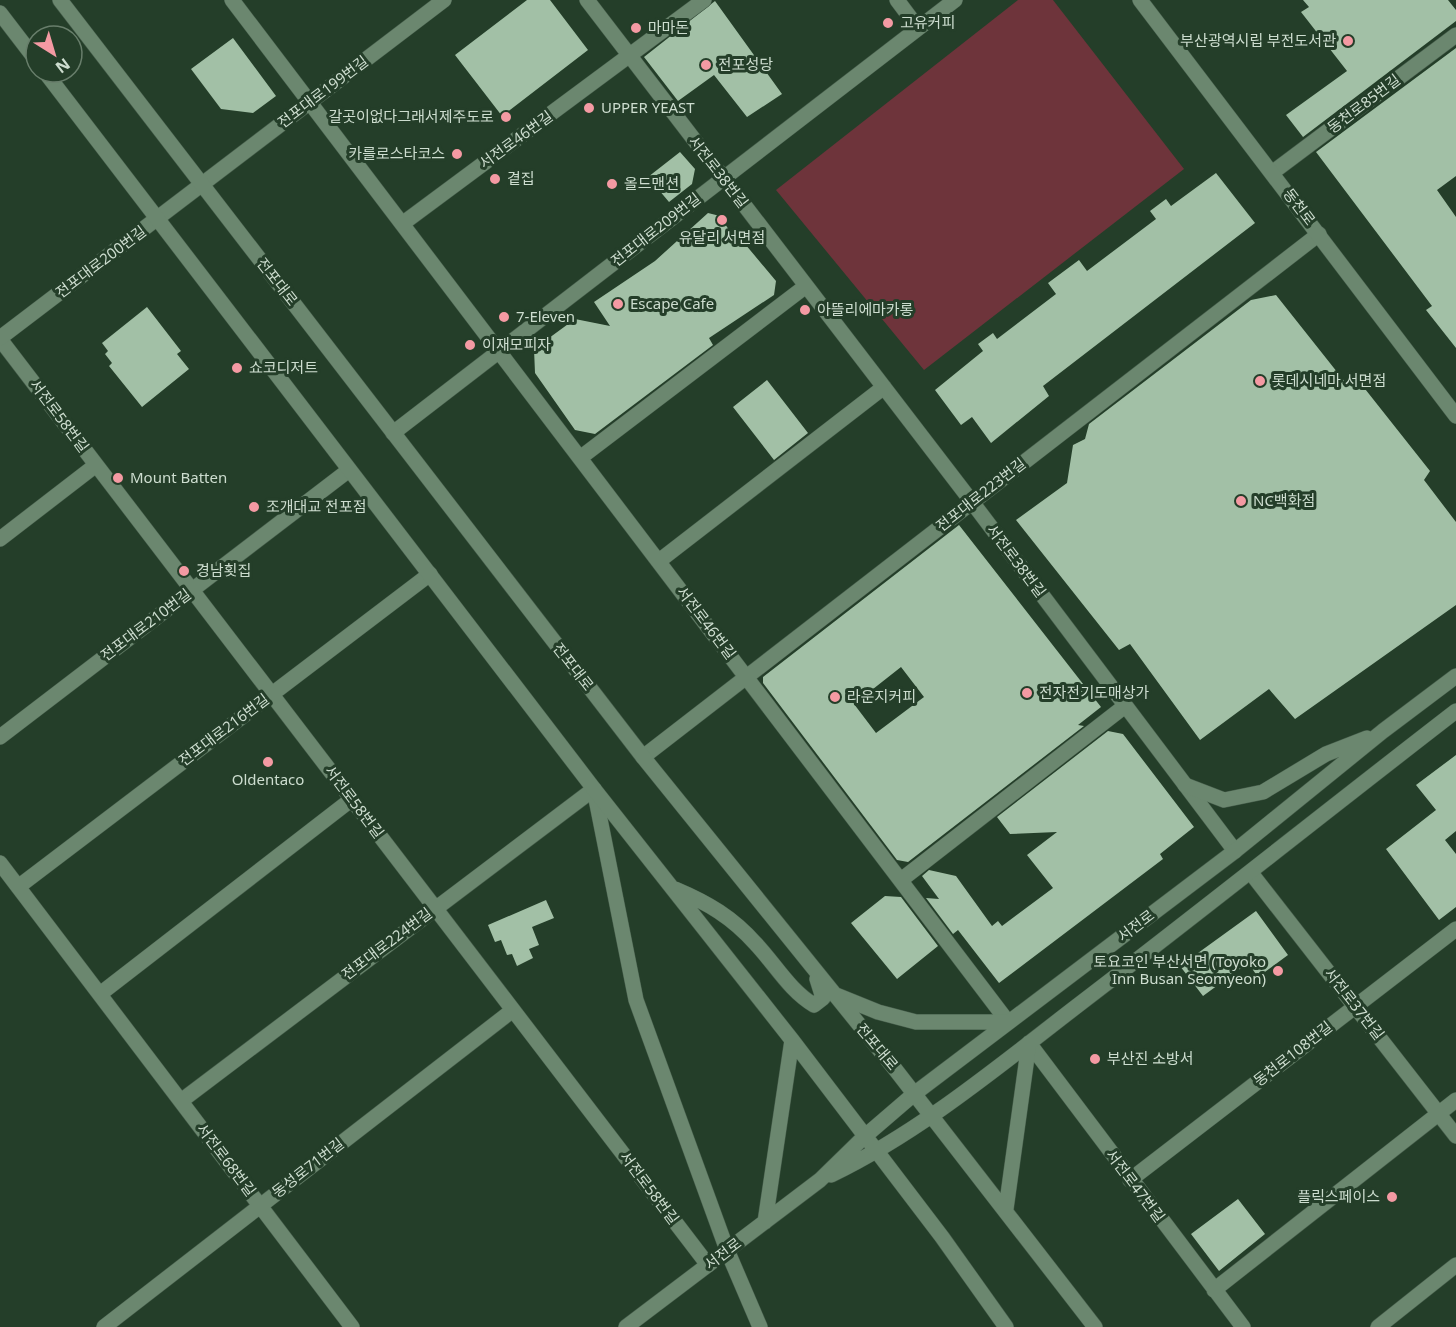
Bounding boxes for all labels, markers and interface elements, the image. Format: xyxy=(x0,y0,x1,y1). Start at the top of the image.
place label: 고유커피 xyxy=(900,12,955,32)
marker: 고유커피 xyxy=(881,16,895,30)
place label: 마마돈 xyxy=(648,17,689,37)
marker: 마마돈 xyxy=(629,21,643,35)
north arrow xyxy=(24,24,84,84)
place label: 부산광역시립 부전도서관 xyxy=(1180,30,1336,50)
marker: 부산광역시립 부전도서관 xyxy=(1341,34,1355,48)
street label: 전포대로199번길 xyxy=(273,51,372,132)
text: N xyxy=(51,53,75,79)
place label: 전포성당 xyxy=(718,54,773,74)
marker: 전포성당 xyxy=(699,58,713,72)
street label: 동천로85번길 xyxy=(1323,69,1404,137)
place label: UPPER YEAST xyxy=(601,97,695,117)
marker: UPPER YEAST xyxy=(582,101,596,115)
place label: 갈곳이없다그래서제주도로 xyxy=(328,106,494,126)
street label: 서전로46번길 xyxy=(475,106,556,173)
marker: 갈곳이없다그래서제주도로 xyxy=(499,110,513,124)
street label: 서전로38번길 xyxy=(684,131,753,211)
place label: 카를로스타코스 xyxy=(348,143,445,163)
marker: 카를로스타코스 xyxy=(450,147,464,161)
place label: 곁집 xyxy=(507,168,535,188)
marker: 곁집 xyxy=(488,172,502,186)
place label: 올드맨션 xyxy=(624,173,679,193)
marker: 올드맨션 xyxy=(605,177,619,191)
street label: 동천로 xyxy=(1279,184,1320,229)
street label: 전포대로209번길 xyxy=(606,188,704,271)
marker: 유달리 서면점 xyxy=(715,213,729,227)
street label: 전포대로200번길 xyxy=(51,221,150,302)
place label: 유달리 서면점 xyxy=(679,227,765,247)
street label: 전포대로 xyxy=(253,253,303,309)
place label: Escape Cafe xyxy=(630,293,714,313)
marker: Escape Cafe xyxy=(611,297,625,311)
place label: 아뜰리에마카롱 xyxy=(817,299,914,319)
marker: 아뜰리에마카롱 xyxy=(798,303,812,317)
place label: 7-Eleven xyxy=(516,306,575,326)
marker: 7-Eleven xyxy=(497,310,511,324)
place label: 이재모피자 xyxy=(482,334,551,354)
marker: 이재모피자 xyxy=(463,338,477,352)
place label: 쇼코디저트 xyxy=(249,357,318,377)
marker: 쇼코디저트 xyxy=(230,361,244,375)
place label: 롯데시네마 서면점 xyxy=(1272,370,1386,390)
marker: 롯데시네마 서면점 xyxy=(1253,374,1267,388)
street label: 서전로58번길 xyxy=(26,375,94,456)
street label: 전포대로223번길 xyxy=(931,453,1029,536)
place label: Mount Batten xyxy=(130,467,227,487)
marker: Mount Batten xyxy=(111,471,125,485)
place label: NC백화점 xyxy=(1253,490,1315,510)
marker: NC백화점 xyxy=(1234,494,1248,508)
place label: 조개대교 전포점 xyxy=(266,496,367,516)
marker: 조개대교 전포점 xyxy=(247,500,261,514)
street label: 서전로38번길 xyxy=(983,520,1051,601)
place label: 경남횟집 xyxy=(196,560,251,580)
marker: 경남횟집 xyxy=(177,564,191,578)
street label: 서전로46번길 xyxy=(673,582,741,663)
street label: 전포대로210번길 xyxy=(96,584,195,665)
street label: 전포대로 xyxy=(549,638,599,694)
place label: 전자전기도매상가 xyxy=(1039,682,1150,702)
place label: 라운지커피 xyxy=(847,686,916,706)
marker: 전자전기도매상가 xyxy=(1020,686,1034,700)
street label: 전포대로216번길 xyxy=(174,689,273,770)
marker: 라운지커피 xyxy=(828,690,842,704)
marker: Oldentaco xyxy=(261,755,275,769)
street label: 서전로58번길 xyxy=(321,761,389,842)
place label: Oldentaco xyxy=(232,769,304,789)
street label: 전포대로224번길 xyxy=(337,903,436,984)
street label: 서전로 xyxy=(1113,905,1158,946)
place label: 토요코인 부산서면 (Toyoko Inn Busan Seomyeon) xyxy=(1093,951,1266,988)
street label: 서전로37번길 xyxy=(1320,963,1389,1043)
marker: 토요코인 부산서면 (Toyoko Inn Busan Seomyeon) xyxy=(1271,964,1285,978)
street label: 동천로108번길 xyxy=(1249,1016,1336,1090)
street label: 전포대로 xyxy=(852,1019,903,1074)
place label: 부산진 소방서 xyxy=(1107,1048,1194,1068)
marker: 부산진 소방서 xyxy=(1088,1052,1102,1066)
street label: 서전로68번길 xyxy=(193,1119,261,1200)
street label: 동성로71번길 xyxy=(267,1133,347,1202)
street label: 서전로47번길 xyxy=(1102,1145,1170,1226)
street label: 서전로58번길 xyxy=(616,1147,684,1228)
place label: 플릭스페이스 xyxy=(1297,1186,1380,1206)
marker: 플릭스페이스 xyxy=(1385,1190,1399,1204)
street label: 서전로 xyxy=(700,1233,745,1274)

